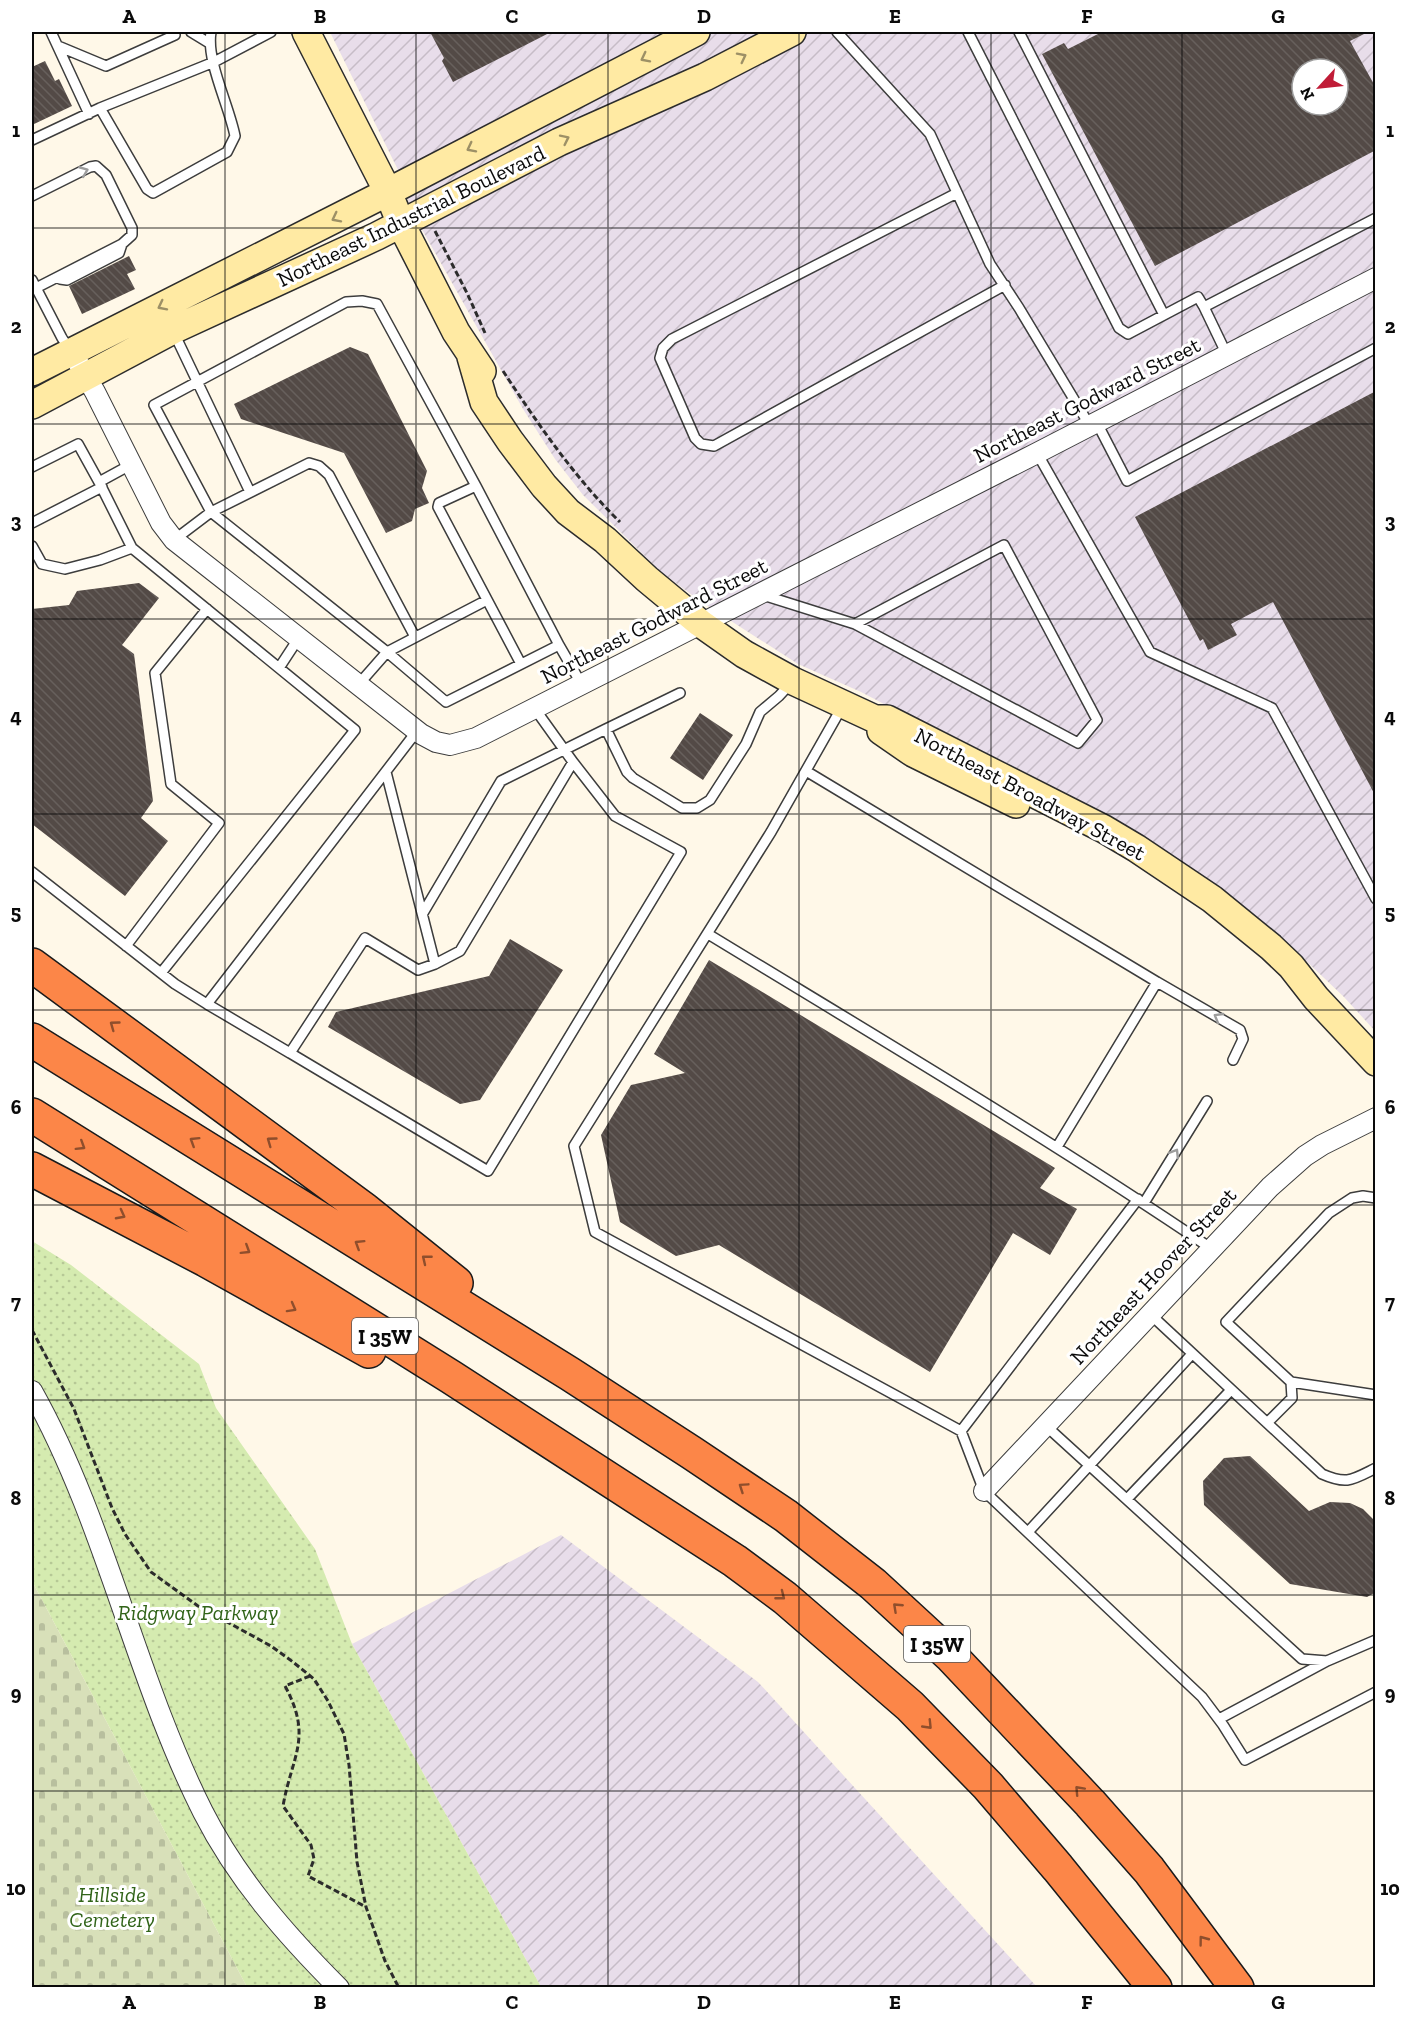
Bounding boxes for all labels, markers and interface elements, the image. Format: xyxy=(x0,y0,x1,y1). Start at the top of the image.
text: A xyxy=(122,4,136,28)
text: B xyxy=(314,4,326,28)
text: C xyxy=(506,4,519,28)
text: D xyxy=(697,4,711,28)
text: E xyxy=(889,4,901,28)
text: F xyxy=(1081,4,1093,28)
text: G xyxy=(1271,4,1285,28)
one-way arrow xyxy=(640,51,651,63)
one-way arrow xyxy=(735,53,746,65)
north arrow xyxy=(1290,57,1350,117)
text: N xyxy=(1296,84,1318,103)
text: 1 xyxy=(12,118,20,142)
text: 1 xyxy=(1386,118,1394,142)
one-way arrow xyxy=(558,135,569,147)
street label: Northeast Industrial Boulevard xyxy=(272,139,550,293)
one-way arrow xyxy=(467,141,478,153)
one-way arrow xyxy=(78,166,89,178)
one-way arrow xyxy=(332,211,342,222)
one-way arrow xyxy=(158,299,168,310)
text: 2 xyxy=(11,314,22,338)
text: 2 xyxy=(1385,314,1396,338)
street label: Northeast Godward Street xyxy=(969,331,1206,469)
text: 3 xyxy=(11,509,22,533)
text: 3 xyxy=(1385,509,1396,533)
street label: Northeast Godward Street xyxy=(536,552,773,690)
text: 4 xyxy=(10,704,22,728)
text: 4 xyxy=(1384,704,1396,728)
street label: Northeast Broadway Street xyxy=(910,722,1151,867)
text: 5 xyxy=(11,900,21,924)
text: 5 xyxy=(1385,900,1395,924)
one-way arrow xyxy=(1214,1013,1224,1024)
one-way arrow xyxy=(109,1021,120,1032)
text: 6 xyxy=(11,1095,22,1119)
text: 6 xyxy=(1385,1095,1396,1119)
one-way arrow xyxy=(190,1137,201,1148)
one-way arrow xyxy=(266,1137,277,1148)
one-way arrow xyxy=(75,1139,85,1151)
one-way arrow xyxy=(1168,1149,1180,1159)
street label: Northeast Hoover Street xyxy=(1064,1181,1243,1370)
one-way arrow xyxy=(114,1208,125,1219)
one-way arrow xyxy=(355,1240,366,1251)
one-way arrow xyxy=(240,1242,250,1254)
one-way arrow xyxy=(422,1255,433,1266)
text: 7 xyxy=(11,1290,21,1314)
text: 7 xyxy=(1385,1290,1395,1314)
one-way arrow xyxy=(286,1300,296,1312)
road number: I 35W xyxy=(352,1318,418,1354)
one-way arrow xyxy=(739,1484,750,1495)
text: 8 xyxy=(11,1486,22,1510)
text: 8 xyxy=(1385,1486,1396,1510)
one-way arrow xyxy=(775,1589,786,1600)
park label: Ridgway Parkway xyxy=(118,1599,278,1626)
one-way arrow xyxy=(894,1603,904,1614)
road number: I 35W xyxy=(904,1626,970,1662)
text: 9 xyxy=(11,1681,22,1705)
text: 9 xyxy=(1385,1681,1396,1705)
one-way arrow xyxy=(921,1718,932,1728)
one-way arrow xyxy=(1075,1786,1086,1797)
text: 10 xyxy=(6,1876,26,1900)
text: 10 xyxy=(1380,1876,1400,1900)
park label: Hillside Cemetery xyxy=(69,1881,155,1933)
one-way arrow xyxy=(1199,1936,1210,1947)
text: A xyxy=(122,1990,136,2014)
text: B xyxy=(314,1990,326,2014)
text: C xyxy=(506,1990,519,2014)
text: D xyxy=(697,1990,711,2014)
text: E xyxy=(889,1990,901,2014)
text: F xyxy=(1081,1990,1093,2014)
text: G xyxy=(1271,1990,1285,2014)

